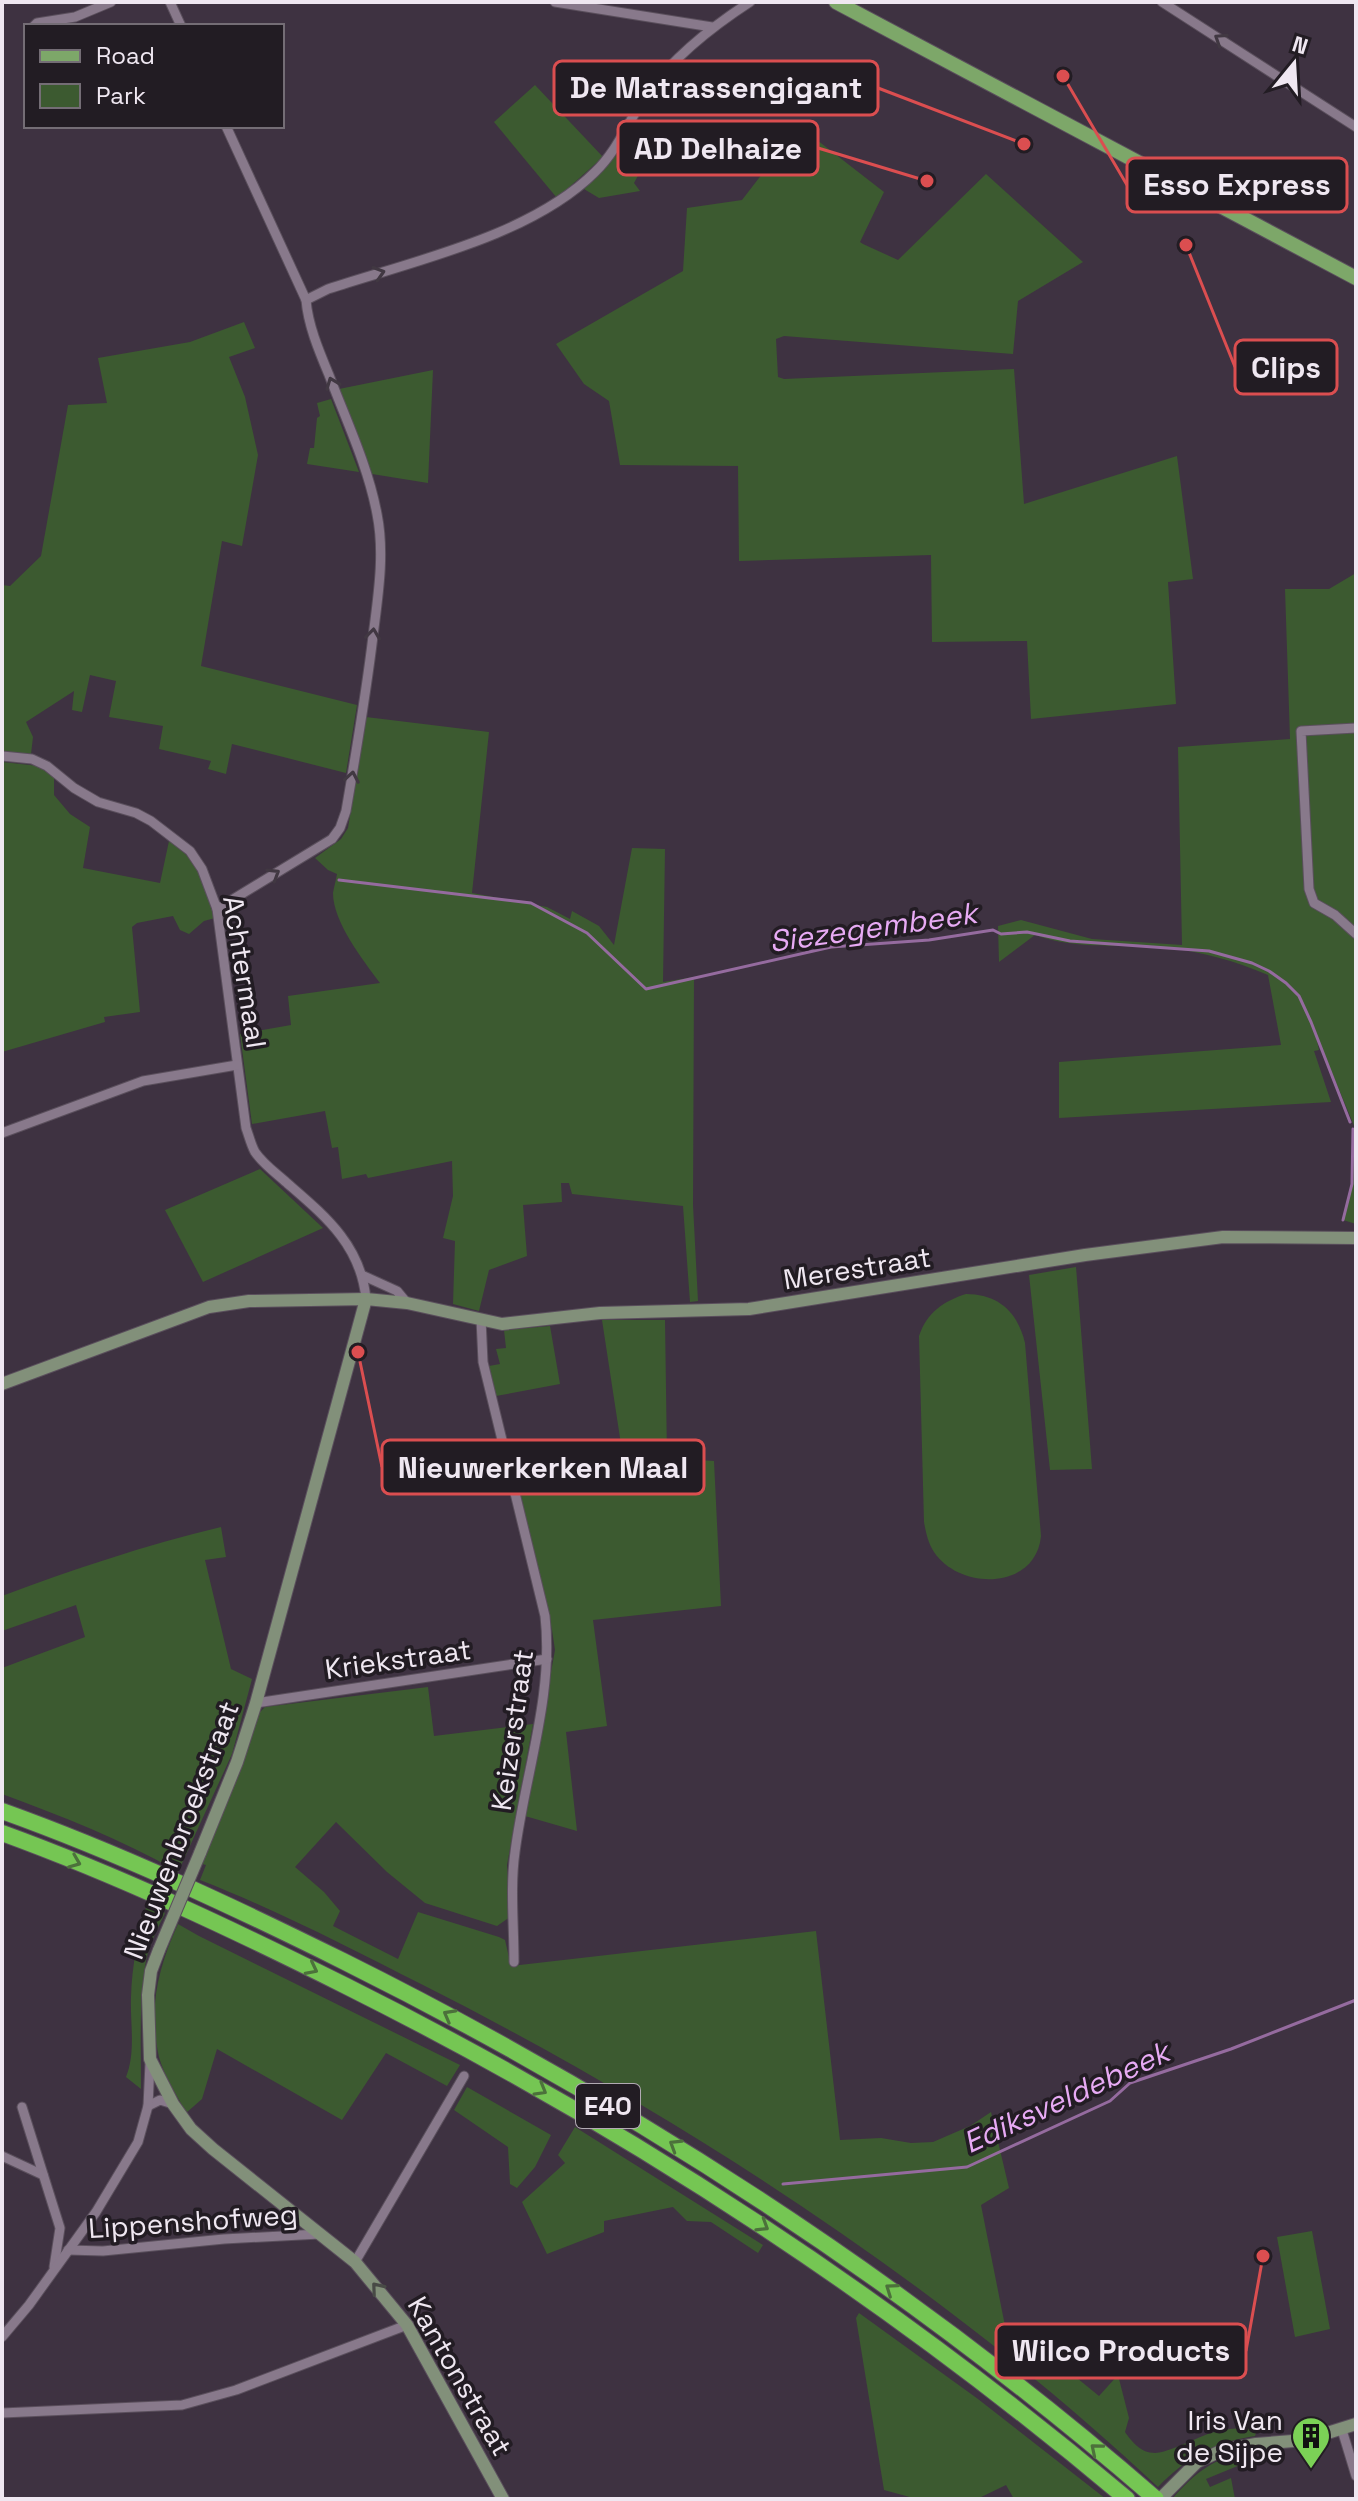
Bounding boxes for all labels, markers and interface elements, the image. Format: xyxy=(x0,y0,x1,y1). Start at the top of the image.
legend xyxy=(24,24,284,128)
north arrow xyxy=(1254,24,1334,104)
text: N xyxy=(1289,29,1312,61)
one-way arrow xyxy=(1214,34,1229,49)
text: Road xyxy=(96,40,155,71)
callout: De Matrassengigant xyxy=(554,61,878,115)
text: De Matrassengigant xyxy=(570,68,862,107)
text: Park xyxy=(96,80,146,111)
callout: AD Delhaize xyxy=(618,121,818,175)
text: AD Delhaize xyxy=(634,129,802,168)
callout: Esso Express xyxy=(1127,158,1347,212)
text: Esso Express xyxy=(1143,165,1331,204)
one-way arrow xyxy=(371,266,385,282)
callout: Clips xyxy=(1235,340,1337,394)
text: Clips xyxy=(1251,348,1321,387)
one-way arrow xyxy=(325,377,341,391)
one-way arrow xyxy=(365,627,382,640)
one-way arrow xyxy=(342,770,359,784)
one-way arrow xyxy=(265,868,280,883)
street label: Achtermaal xyxy=(215,893,275,1051)
water label: Siezegembeek xyxy=(767,893,982,961)
street label: Merestraat xyxy=(781,1239,933,1297)
callout: Nieuwerkerken Maal xyxy=(382,1440,704,1494)
text: Nieuwerkerken Maal xyxy=(398,1448,688,1487)
street label: Kriekstraat xyxy=(323,1631,473,1687)
street label: Keizerstraat xyxy=(483,1647,541,1813)
street label: Nieuwenbroekstraat xyxy=(115,1696,247,1964)
one-way arrow xyxy=(67,1852,81,1869)
one-way arrow xyxy=(303,1959,318,1974)
one-way arrow xyxy=(443,2010,458,2025)
water label: Ediksveldebeek xyxy=(957,2031,1178,2162)
one-way arrow xyxy=(533,2080,547,2096)
road number: E40 xyxy=(576,2084,640,2128)
one-way arrow xyxy=(669,2140,683,2155)
street label: Lippenshofweg xyxy=(87,2196,299,2246)
one-way arrow xyxy=(755,2216,769,2231)
one-way arrow xyxy=(372,2283,387,2298)
one-way arrow xyxy=(885,2284,899,2299)
street label: Kantonstraat xyxy=(400,2290,520,2462)
callout: Wilco Products xyxy=(996,2324,1246,2378)
text: Wilco Products xyxy=(1012,2331,1230,2370)
place label: Iris Van de Sijpe xyxy=(1176,2402,1283,2470)
building icon: Iris Van de Sijpe xyxy=(1290,2415,1332,2470)
one-way arrow xyxy=(1091,2444,1105,2459)

